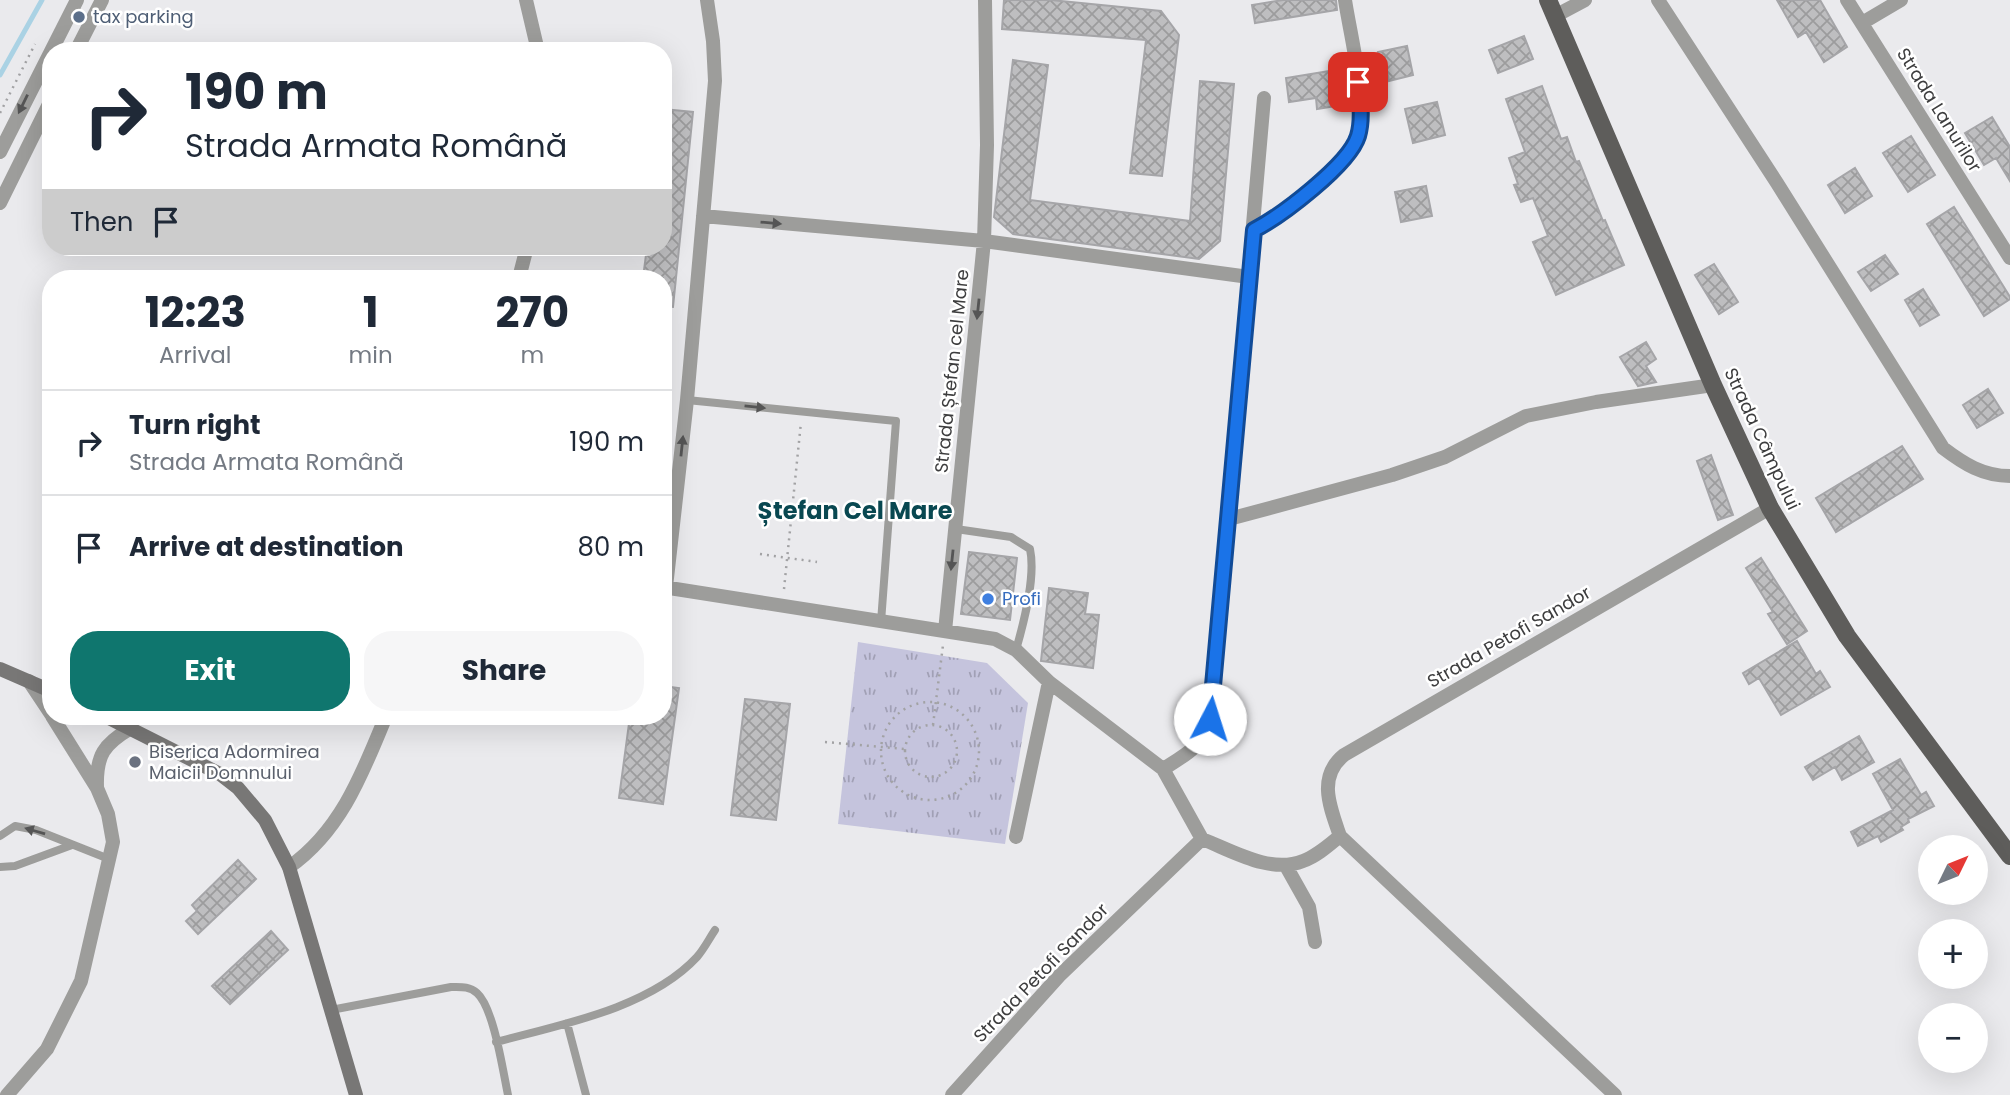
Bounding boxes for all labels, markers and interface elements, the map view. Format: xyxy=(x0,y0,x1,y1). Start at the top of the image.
place label: tax parking xyxy=(93,4,194,29)
marker: tax parking xyxy=(71,9,87,25)
street label: Strada Lanurilor xyxy=(1891,43,1988,177)
pin xyxy=(1328,52,1388,112)
text: 190 m xyxy=(185,58,328,126)
icon: arrive xyxy=(1339,63,1377,101)
icon: right xyxy=(70,70,161,161)
one-way arrow xyxy=(18,94,29,114)
text: Strada Armata Română xyxy=(185,123,567,168)
icon: arrive xyxy=(147,203,185,241)
text: Then xyxy=(70,204,133,240)
one-way arrow xyxy=(760,218,782,229)
street label: Strada Ștefan cel Mare xyxy=(928,268,975,474)
text: 12:23 xyxy=(145,283,246,342)
text: 1 xyxy=(363,283,379,342)
text: 270 xyxy=(495,283,569,342)
one-way arrow xyxy=(972,298,983,320)
text: Arrival xyxy=(159,339,232,371)
text: min xyxy=(349,339,393,371)
text: m xyxy=(520,339,544,371)
street label: Strada Câmpului xyxy=(1719,364,1806,514)
one-way arrow xyxy=(744,402,766,413)
text: Turn right xyxy=(129,407,261,443)
icon: right xyxy=(70,424,108,462)
text: 190 m xyxy=(569,424,644,460)
one-way arrow xyxy=(677,435,688,457)
text: Strada Armata Română xyxy=(129,446,404,478)
district label: Ștefan Cel Mare xyxy=(758,494,953,527)
icon: arrive xyxy=(70,529,108,567)
text: Arrive at destination xyxy=(129,529,404,565)
text: 80 m xyxy=(578,529,644,565)
one-way arrow xyxy=(947,549,958,571)
street label: Strada Petofi Sandor xyxy=(1423,579,1595,694)
place label: Profi xyxy=(1002,586,1041,611)
marker: Profi xyxy=(980,591,996,607)
button: Exit xyxy=(70,631,350,711)
button: Share xyxy=(364,631,644,711)
position arrow xyxy=(1173,682,1247,756)
place label: Biserica Adormirea Maicii Domnului xyxy=(149,739,320,785)
marker: Biserica Adormirea Maicii Domnului xyxy=(127,754,143,770)
one-way arrow xyxy=(24,825,46,836)
north arrow xyxy=(1918,835,1988,905)
map controls xyxy=(1918,835,1988,1073)
street label: Strada Petofi Sandor xyxy=(968,897,1114,1048)
button: + xyxy=(1918,919,1988,989)
button: − xyxy=(1918,1003,1988,1073)

